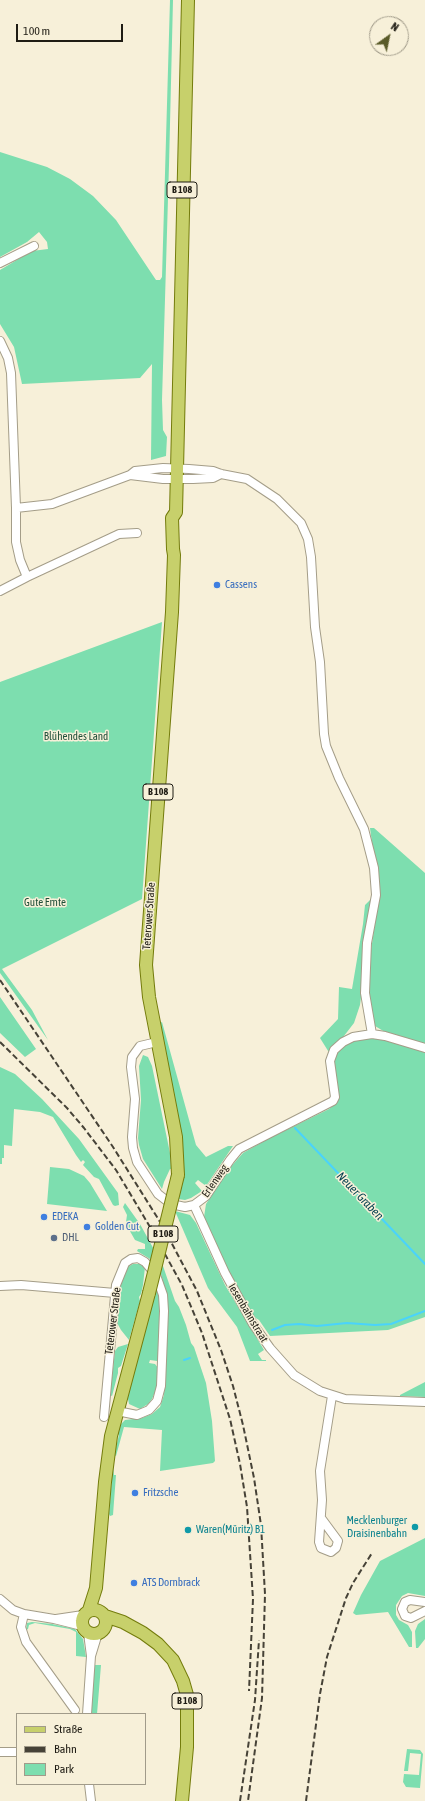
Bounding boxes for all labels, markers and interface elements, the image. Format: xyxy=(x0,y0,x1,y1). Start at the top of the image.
scale bar xyxy=(18,16,125,42)
north arrow xyxy=(369,16,409,56)
text: N xyxy=(389,20,401,34)
text: 100 m xyxy=(23,24,50,38)
road number: B 108 xyxy=(167,182,197,198)
place label: Cassens xyxy=(225,578,257,592)
marker: Cassens xyxy=(212,580,222,590)
park label: Blühendes Land xyxy=(44,730,108,744)
road number: B 108 xyxy=(143,784,173,800)
street label: Teterower Straße xyxy=(140,882,158,950)
park label: Gute Ernte xyxy=(24,896,66,910)
street label: Erlenweg xyxy=(199,1162,231,1200)
water label: Neuer Graben xyxy=(334,1169,386,1223)
place label: EDEKA xyxy=(52,1210,78,1224)
marker: EDEKA xyxy=(39,1212,49,1222)
place label: Golden Cut xyxy=(95,1220,139,1234)
marker: Golden Cut xyxy=(82,1222,92,1232)
road number: B 108 xyxy=(148,1226,178,1242)
place label: DHL xyxy=(62,1231,79,1245)
marker: DHL xyxy=(49,1233,59,1243)
street label: Iesenbahnstraat xyxy=(225,1281,271,1345)
street label: Teterower Straße xyxy=(102,1287,124,1355)
place label: Fritzsche xyxy=(143,1486,178,1500)
marker: Fritzsche xyxy=(130,1488,140,1498)
place label: Mecklenburger Draisinenbahn xyxy=(346,1514,407,1540)
marker: Mecklenburger Draisinenbahn xyxy=(410,1522,420,1532)
place label: Waren(Müritz) B1 xyxy=(196,1523,265,1537)
marker: Waren(Müritz) B1 xyxy=(183,1525,193,1535)
place label: ATS Dornbrack xyxy=(142,1576,200,1590)
marker: ATS Dornbrack xyxy=(129,1578,139,1588)
road number: B 108 xyxy=(172,1693,202,1709)
legend xyxy=(16,1713,146,1785)
text: Straße xyxy=(54,1722,82,1736)
text: Bahn xyxy=(54,1742,77,1756)
text: Park xyxy=(54,1762,74,1776)

